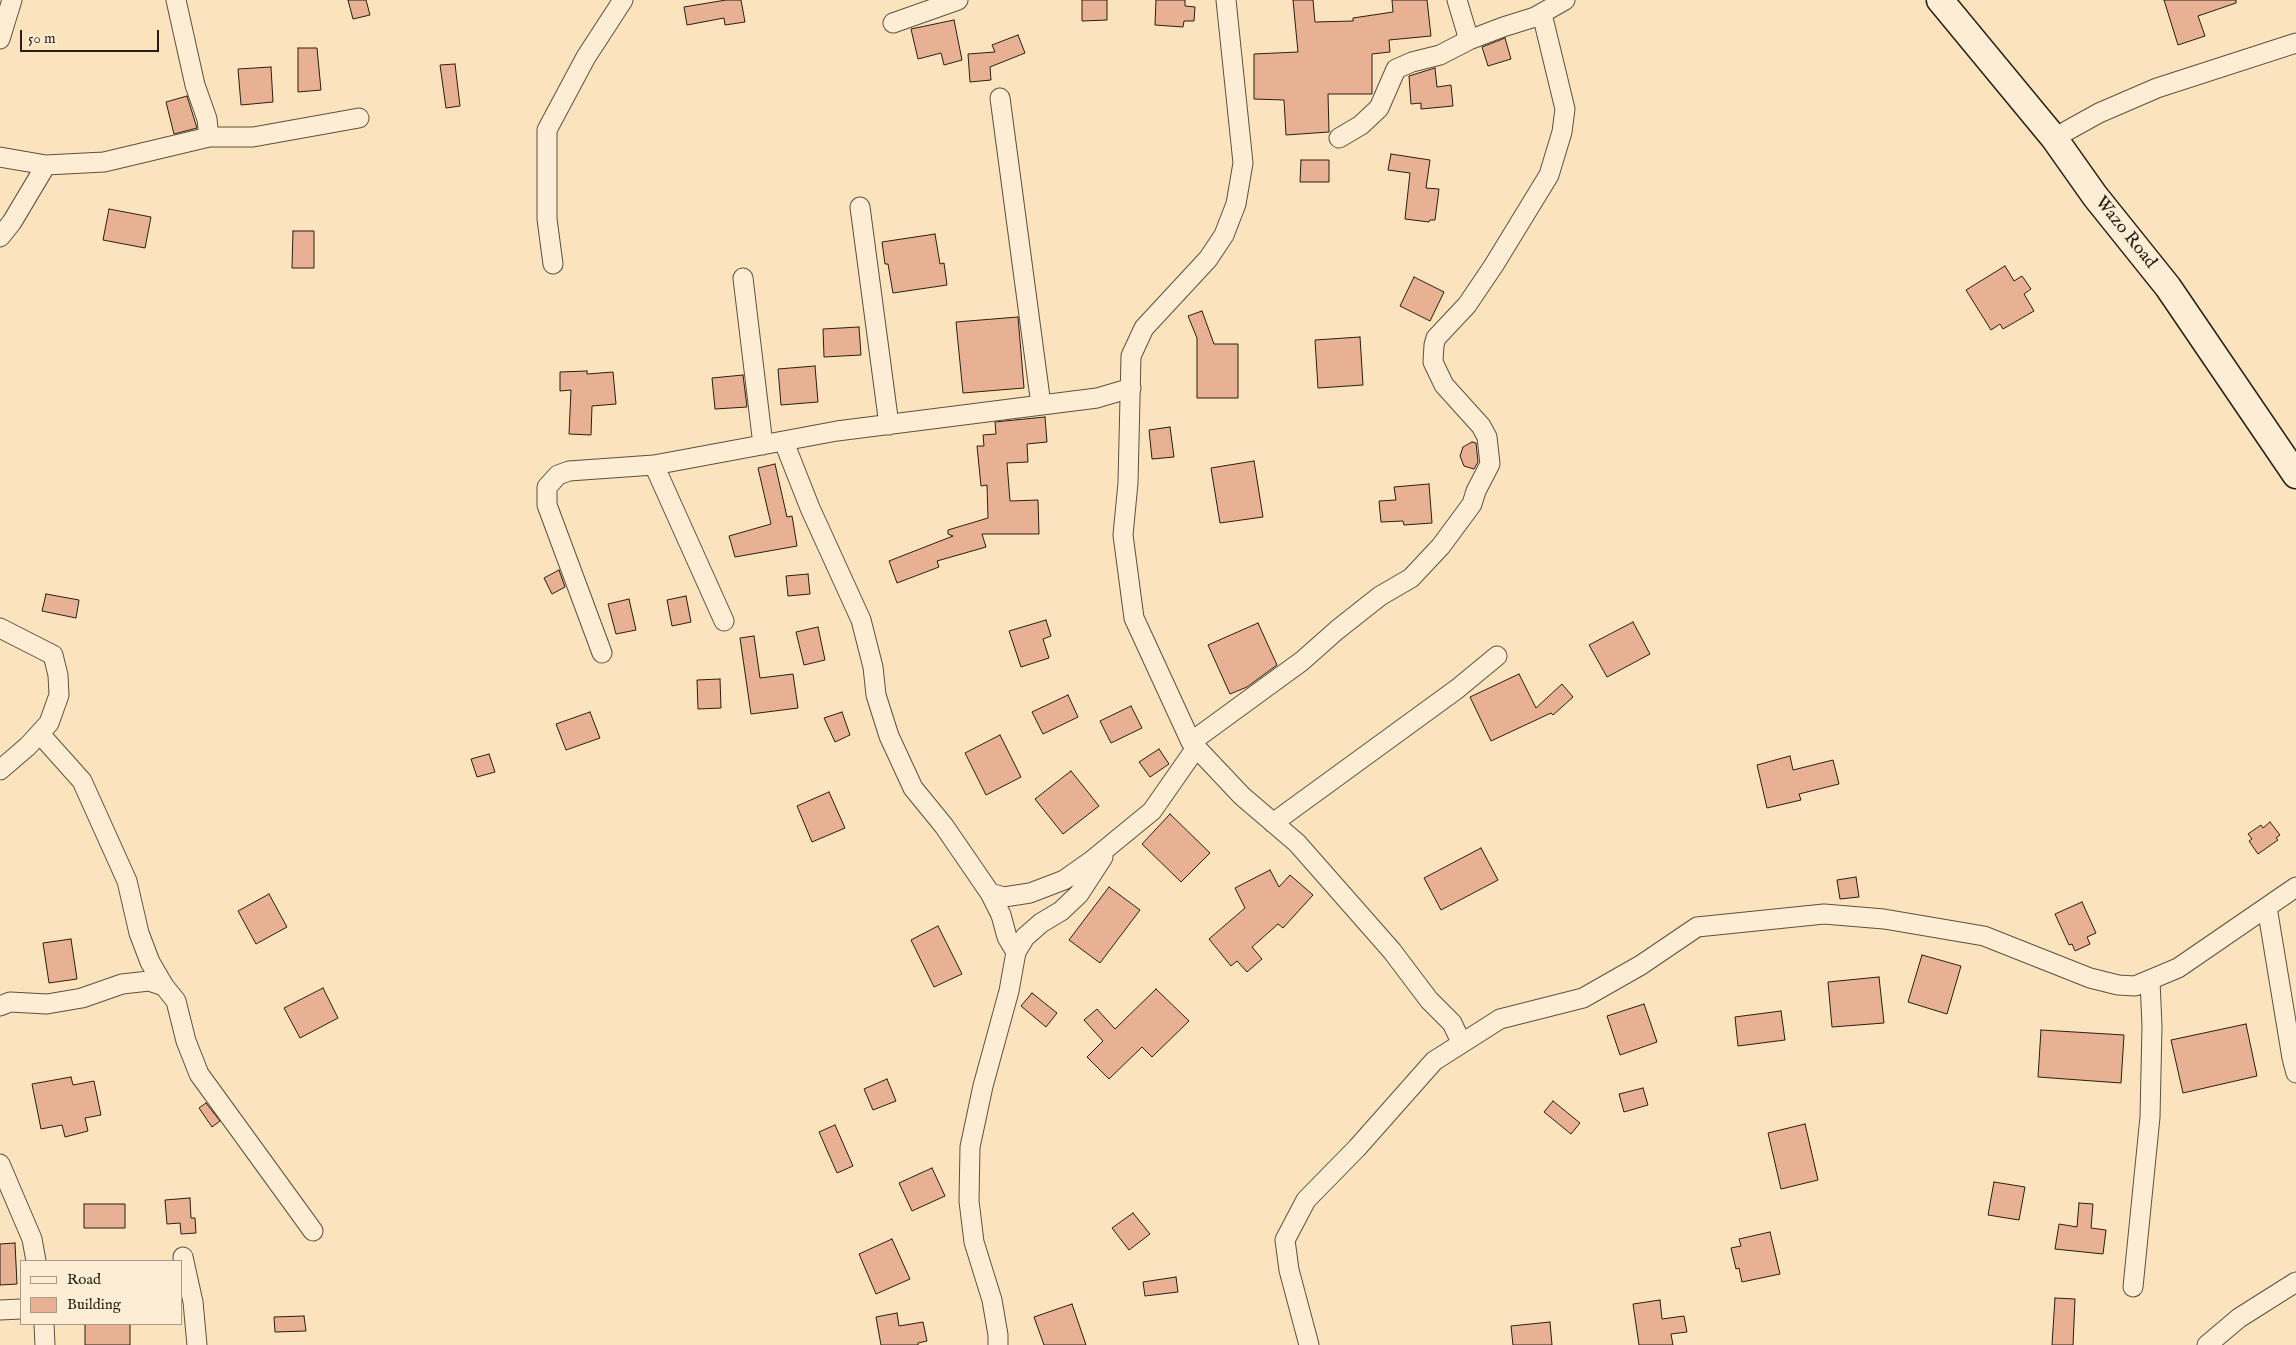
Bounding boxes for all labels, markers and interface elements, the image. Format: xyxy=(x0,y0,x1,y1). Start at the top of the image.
scale bar xyxy=(22,20,161,52)
text: 50 m xyxy=(28,29,56,48)
street label: Wazo Road xyxy=(2089,193,2161,273)
legend xyxy=(20,1260,182,1325)
text: Road xyxy=(67,1270,101,1289)
text: Building xyxy=(67,1295,121,1314)

